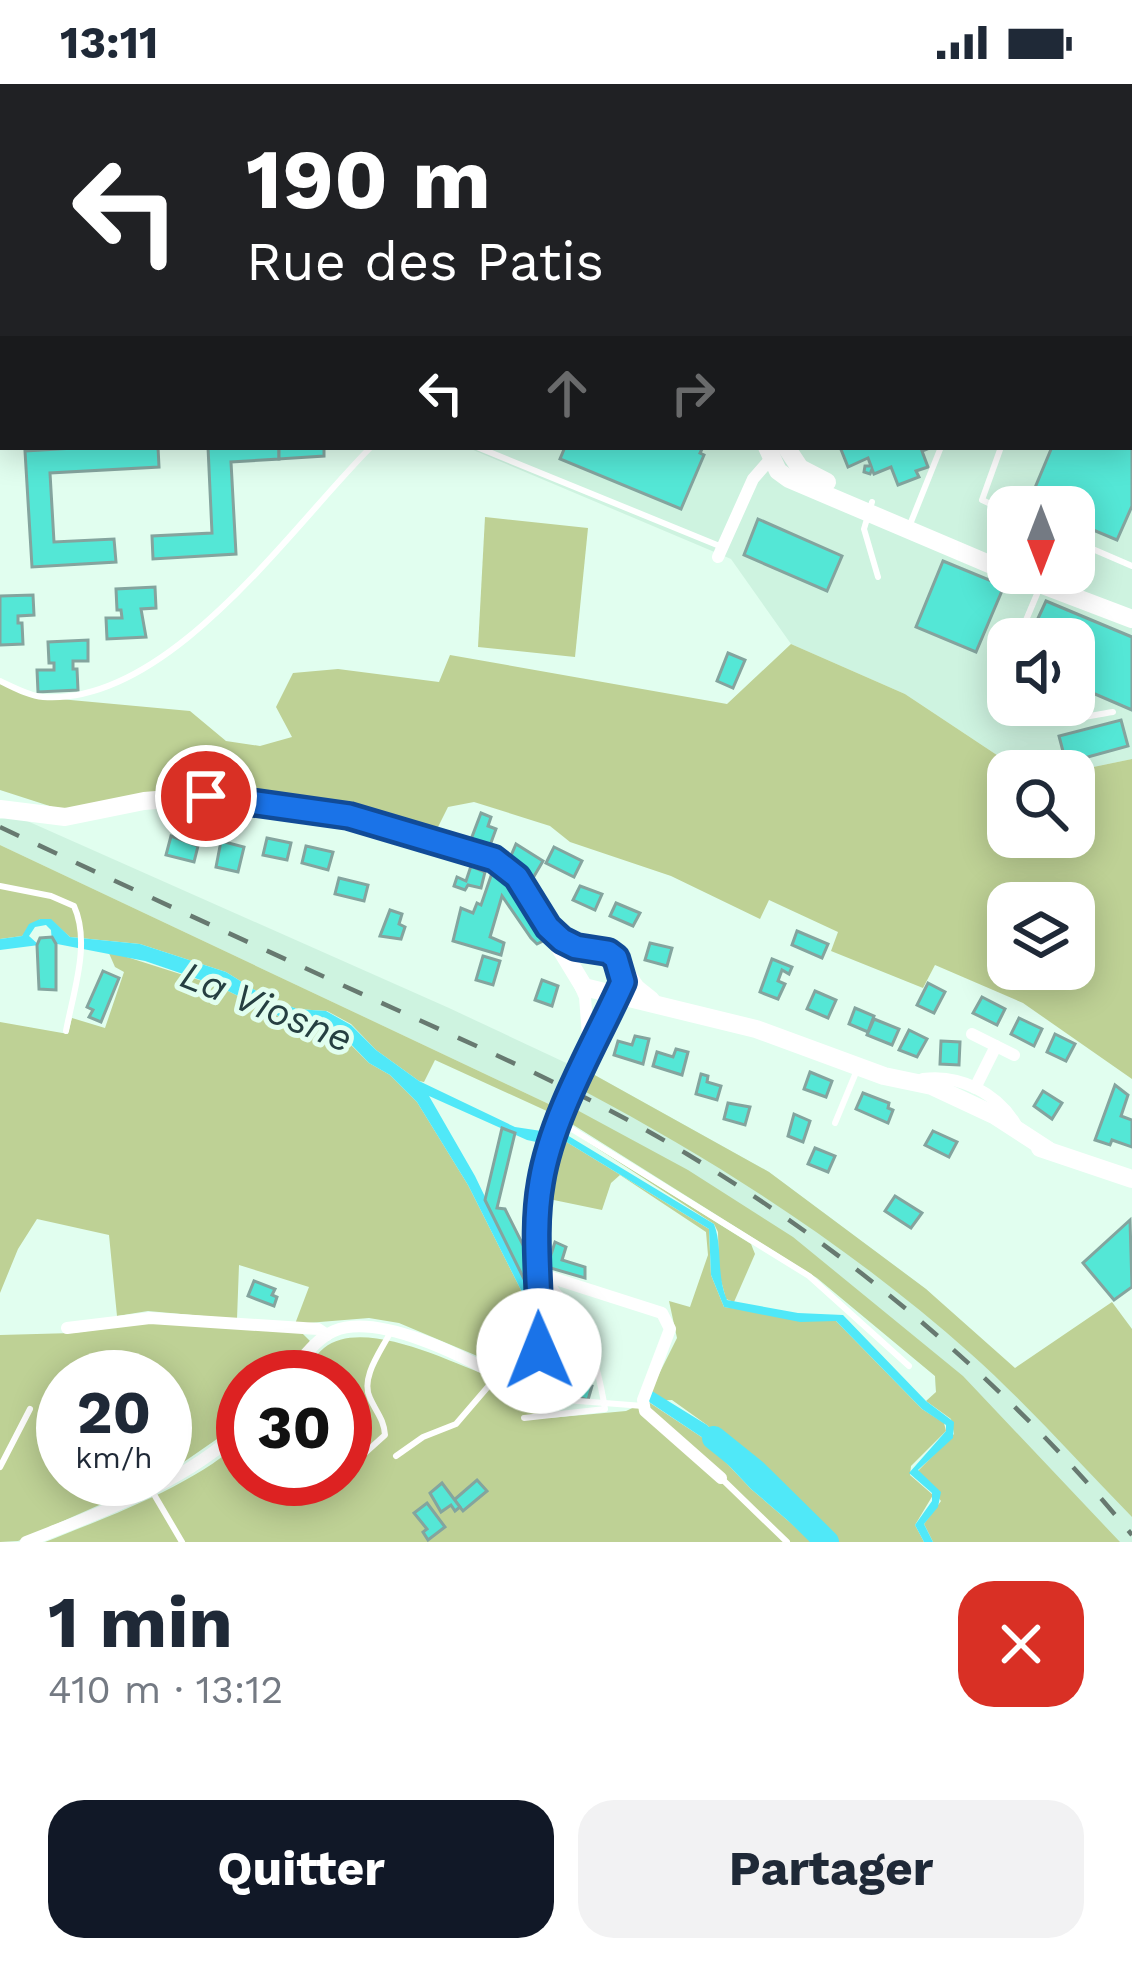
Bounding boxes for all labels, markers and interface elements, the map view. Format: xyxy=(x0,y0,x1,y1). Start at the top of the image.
text: 13:11 xyxy=(60,16,158,69)
text: 190 m xyxy=(246,130,491,228)
icon: left xyxy=(48,132,204,288)
text: Rue des Patis xyxy=(246,230,604,293)
icon: left xyxy=(408,360,474,426)
icon: ahead xyxy=(534,360,600,426)
icon: right xyxy=(660,360,726,426)
north arrow xyxy=(987,486,1095,594)
map controls xyxy=(987,486,1095,990)
button: sound xyxy=(987,618,1095,726)
pin xyxy=(155,745,257,847)
button: search xyxy=(987,750,1095,858)
icon: arrive xyxy=(173,763,239,829)
button: layers xyxy=(987,882,1095,990)
water label: La Viosne xyxy=(174,952,359,1061)
position arrow xyxy=(476,1288,602,1414)
speed limit sign: 30 xyxy=(216,1350,372,1506)
text: 20 xyxy=(77,1377,151,1448)
text: km/h xyxy=(75,1440,153,1475)
text: 1 min xyxy=(48,1580,233,1664)
button: close xyxy=(958,1581,1084,1707)
text: 410 m · 13:12 xyxy=(48,1667,283,1712)
button: Quitter xyxy=(48,1800,554,1938)
button: Partager xyxy=(578,1800,1084,1938)

